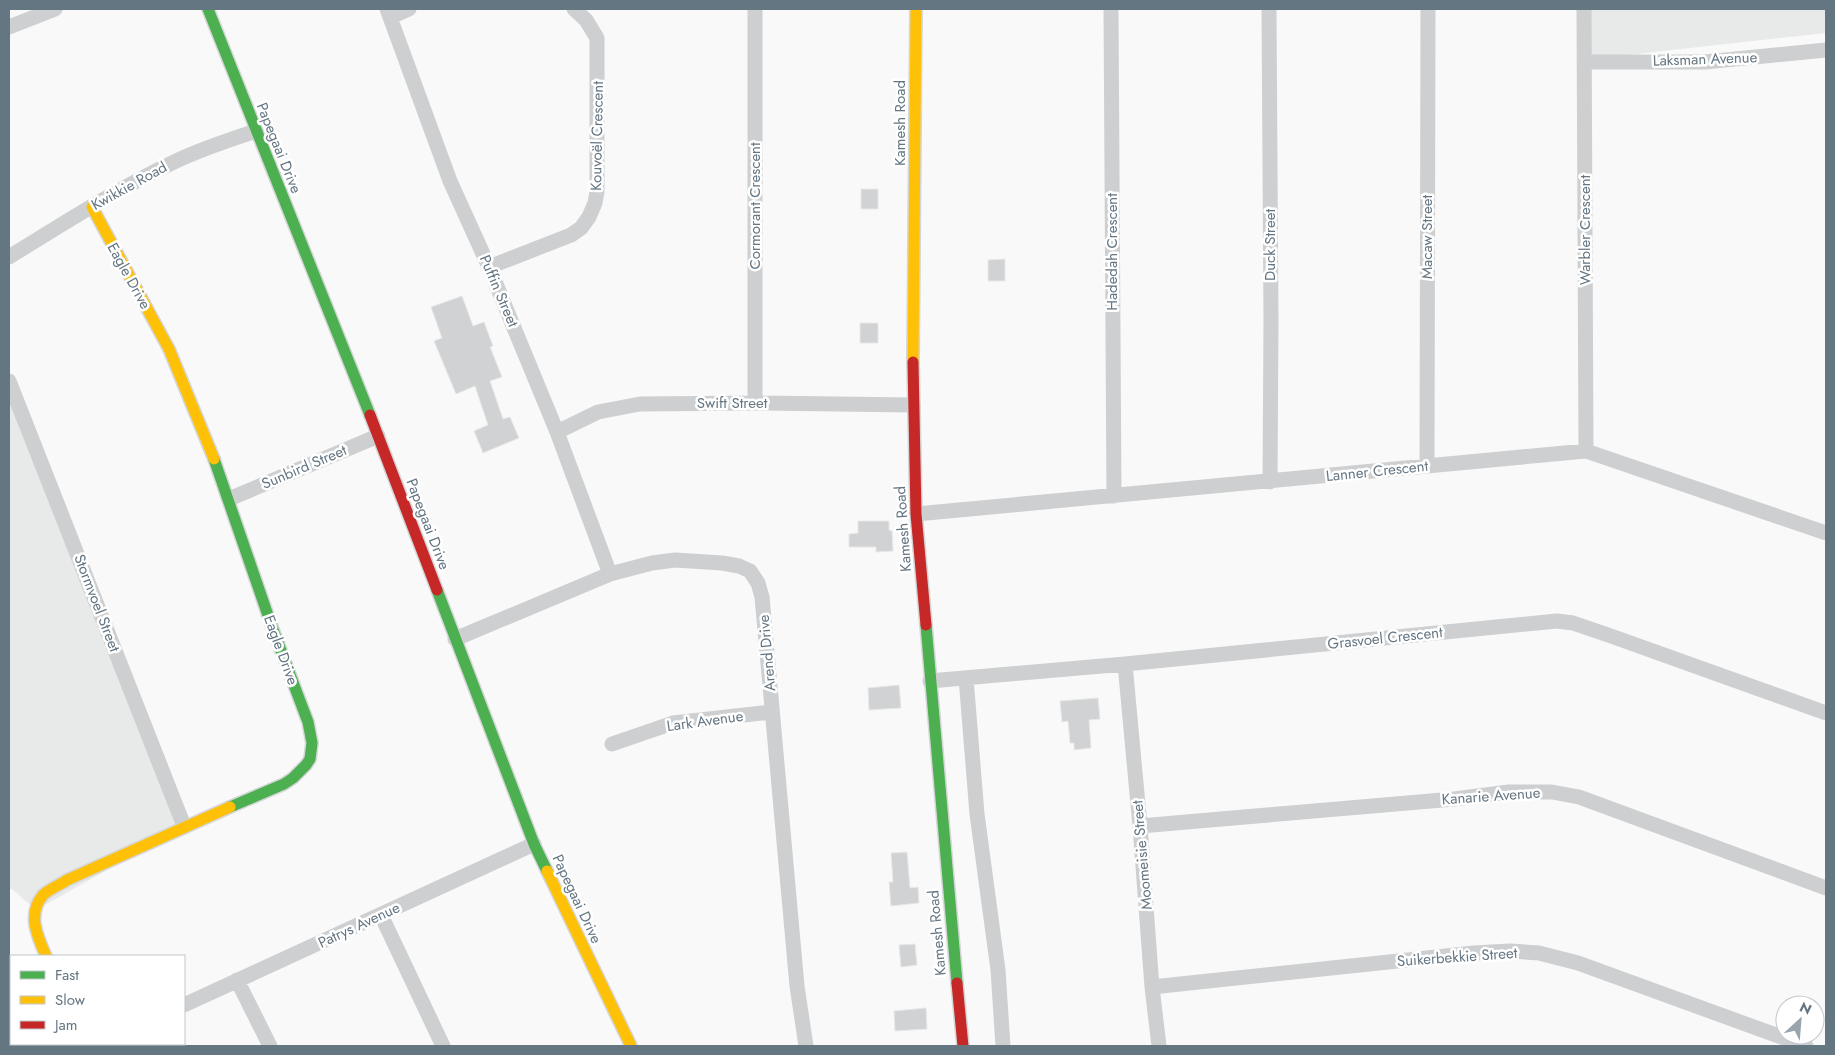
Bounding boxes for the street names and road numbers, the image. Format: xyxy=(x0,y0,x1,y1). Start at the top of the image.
street label: Laksman Avenue xyxy=(1652,46,1758,72)
street label: Kamesh Road xyxy=(889,80,911,166)
street label: Kouvoël Crescent xyxy=(585,81,609,191)
street label: Papegaai Drive xyxy=(251,99,307,197)
street label: Cormorant Crescent xyxy=(744,142,766,270)
street label: Kwikkie Road xyxy=(87,156,171,216)
street label: Warbler Crescent xyxy=(1574,174,1596,285)
street label: Hadedah Crescent xyxy=(1101,193,1123,311)
street label: Macaw Street xyxy=(1416,195,1438,279)
street label: Duck Street xyxy=(1259,209,1281,281)
street label: Eagle Drive xyxy=(102,239,156,314)
street label: Puffin Street xyxy=(474,252,524,331)
street label: Swift Street xyxy=(697,392,768,414)
street label: Sunbird Street xyxy=(258,439,350,495)
street label: Lanner Crescent xyxy=(1325,455,1429,487)
street label: Papegaai Drive xyxy=(401,475,456,573)
street label: Kamesh Road xyxy=(889,485,917,573)
street label: Stormvoel Street xyxy=(68,551,126,655)
street label: Eagle Drive xyxy=(258,612,304,688)
street label: Arend Drive xyxy=(753,614,781,692)
street label: Grasvoel Crescent xyxy=(1326,621,1444,655)
street label: Lark Avenue xyxy=(665,705,745,737)
street label: Kanarie Avenue xyxy=(1441,782,1541,810)
street label: Moomeisie Street xyxy=(1126,799,1158,911)
street label: Papegaai Drive xyxy=(547,851,607,947)
street label: Kamesh Road xyxy=(922,889,952,977)
street label: Patrys Avenue xyxy=(314,896,404,954)
street label: Suikerbekkie Street xyxy=(1396,942,1518,972)

